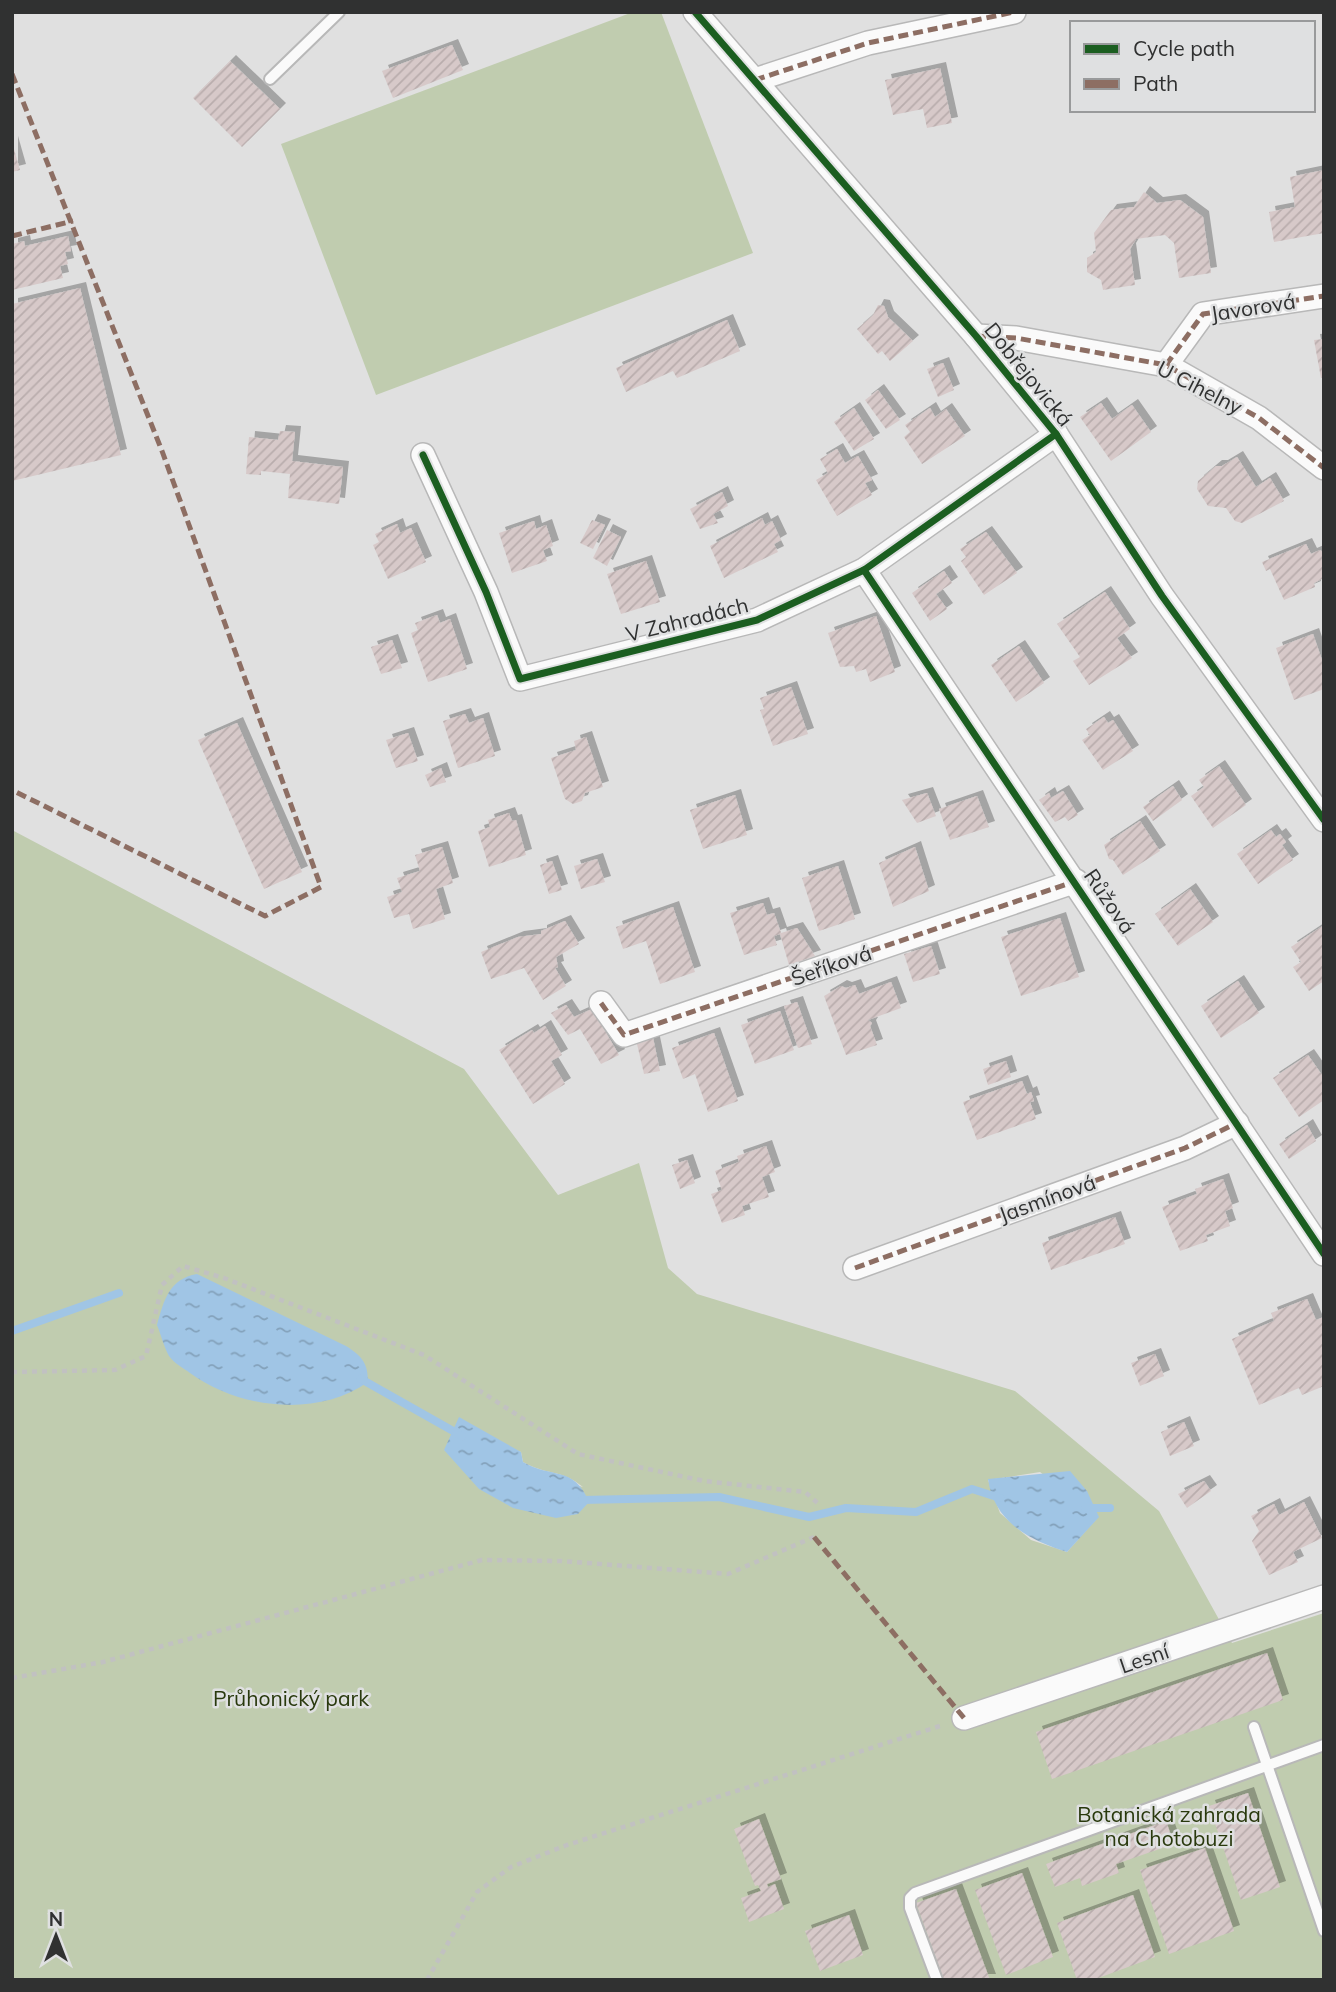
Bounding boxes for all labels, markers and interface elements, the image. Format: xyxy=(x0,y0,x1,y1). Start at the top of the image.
legend xyxy=(1070,21,1315,112)
text: Cycle path xyxy=(1133,35,1235,61)
text: Path xyxy=(1133,70,1178,96)
street label: Javorová xyxy=(1209,287,1297,327)
street label: Dobřejovická xyxy=(979,317,1079,431)
street label: U Cihelny xyxy=(1153,354,1247,420)
street label: V Zahradách xyxy=(623,591,751,647)
street label: Růžová xyxy=(1079,863,1141,939)
street label: Šeříková xyxy=(787,939,875,991)
street label: Jasmínová xyxy=(995,1168,1099,1228)
street label: Lesní xyxy=(1116,1637,1173,1679)
park label: Průhonický park xyxy=(213,1685,369,1711)
park label: Botanická zahrada na Chotobuzi xyxy=(1077,1801,1261,1851)
north arrow xyxy=(21,1901,91,1971)
text: N xyxy=(49,1907,63,1931)

